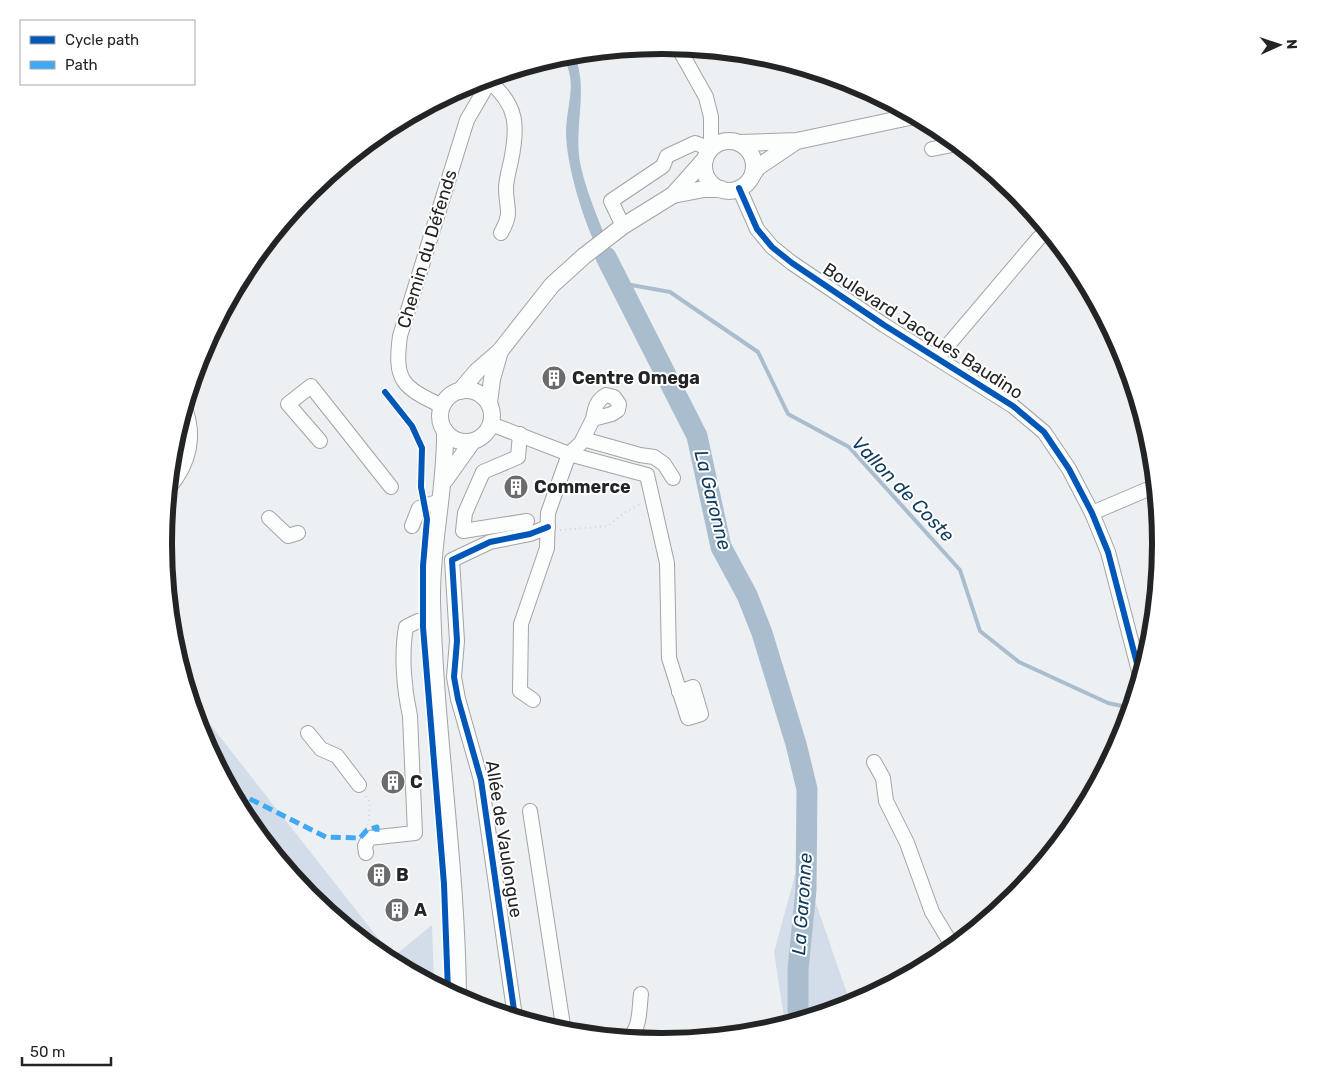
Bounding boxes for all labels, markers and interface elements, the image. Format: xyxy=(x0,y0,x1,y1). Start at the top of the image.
legend xyxy=(20,20,195,85)
north arrow xyxy=(1254,20,1304,70)
text: Cycle path xyxy=(65,31,139,49)
text: N xyxy=(1283,39,1300,50)
text: Path xyxy=(65,56,98,74)
street label: Chemin du Défends xyxy=(392,167,462,331)
street label: Boulevard Jacques Baudino xyxy=(819,258,1027,404)
building icon: Centre Omega xyxy=(541,365,567,391)
place label: Centre Omega xyxy=(572,367,700,389)
water label: Vallon de Coste xyxy=(847,431,959,547)
water label: La Garonne xyxy=(689,448,737,553)
building icon: Commerce xyxy=(503,474,529,500)
place label: Commerce xyxy=(534,476,631,498)
street label: Allée de Vaulongue xyxy=(481,759,527,919)
building icon: C xyxy=(380,769,406,795)
place label: C xyxy=(410,771,423,793)
water label: La Garonne xyxy=(787,852,817,956)
building icon: B xyxy=(366,862,392,888)
place label: B xyxy=(396,864,409,886)
building icon: A xyxy=(384,897,410,923)
place label: A xyxy=(414,899,427,921)
scale bar xyxy=(22,1034,111,1066)
text: 50 m xyxy=(30,1043,65,1061)

